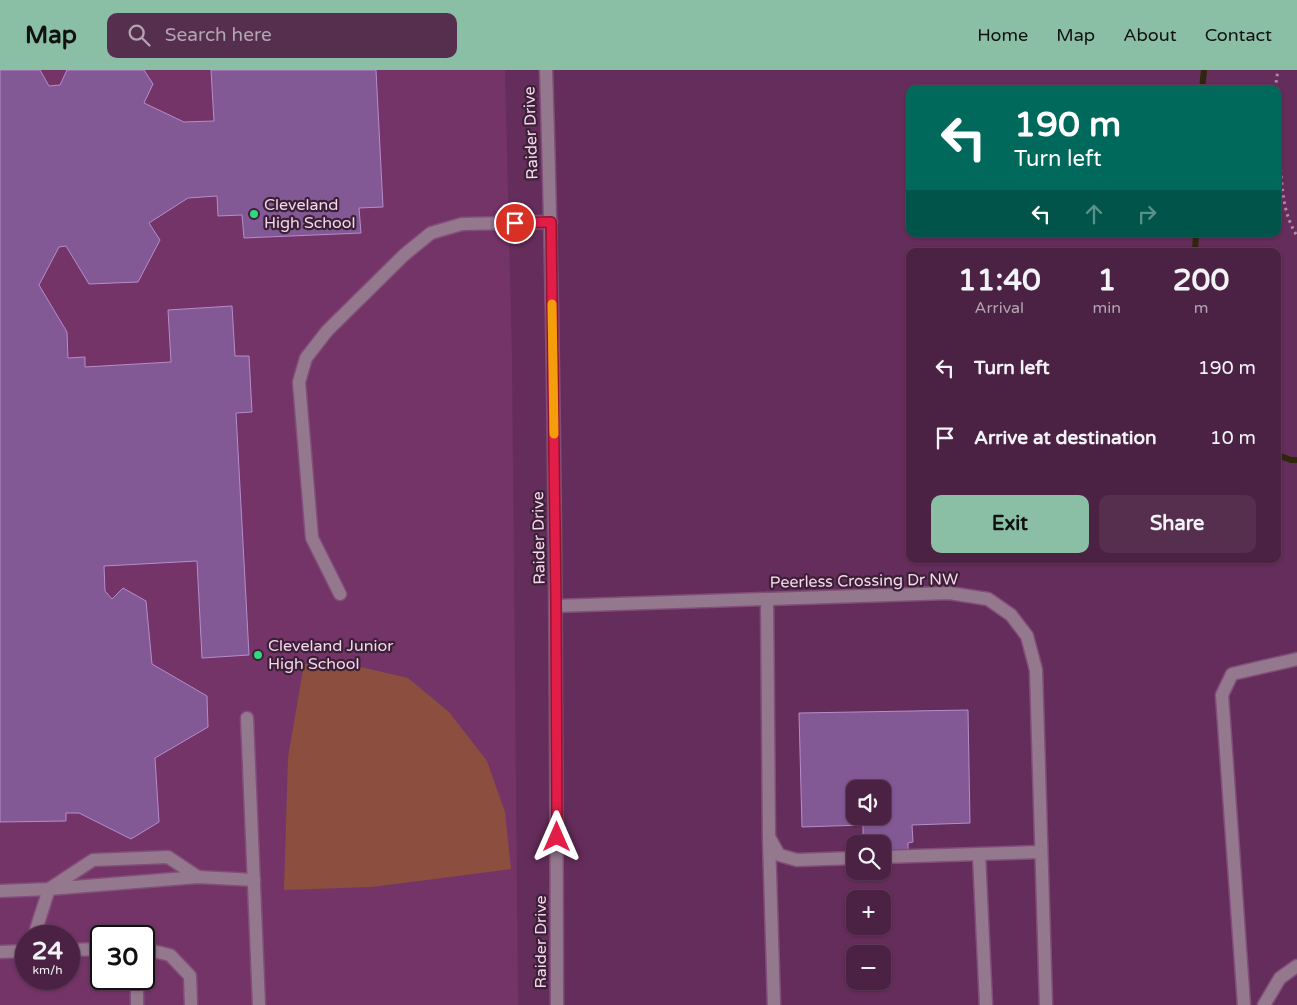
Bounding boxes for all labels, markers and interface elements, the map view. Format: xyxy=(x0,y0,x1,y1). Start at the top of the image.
search box xyxy=(107,13,457,58)
text: Map xyxy=(25,21,77,50)
icon: search xyxy=(125,21,153,49)
text: Search here xyxy=(165,24,272,46)
text: Home xyxy=(977,24,1028,46)
text: Map xyxy=(1056,24,1095,46)
text: About xyxy=(1123,24,1177,46)
text: Contact xyxy=(1205,24,1272,46)
street label: Raider Drive xyxy=(519,86,543,180)
text: 190 m xyxy=(1014,104,1121,146)
icon: left xyxy=(931,105,996,170)
text: Turn left xyxy=(1014,146,1102,172)
place label: Cleveland High School xyxy=(264,195,355,233)
icon: left xyxy=(1027,200,1055,228)
icon: ahead xyxy=(1080,200,1108,228)
icon: right xyxy=(1133,200,1161,228)
pin xyxy=(494,202,536,244)
marker: Cleveland High School xyxy=(248,208,260,220)
icon: arrive xyxy=(501,209,529,237)
text: 11:40 xyxy=(958,262,1041,299)
text: 1 xyxy=(1097,262,1116,299)
text: 200 xyxy=(1173,262,1229,299)
text: Arrival xyxy=(975,298,1024,318)
text: min xyxy=(1093,298,1121,318)
text: m xyxy=(1194,298,1208,318)
icon: left xyxy=(931,354,959,382)
text: Turn left xyxy=(974,357,1050,379)
text: 190 m xyxy=(1198,357,1256,379)
icon: arrive xyxy=(931,424,959,452)
text: Arrive at destination xyxy=(974,427,1157,449)
text: 10 m xyxy=(1210,427,1256,449)
street label: Raider Drive xyxy=(528,491,550,585)
button: Exit xyxy=(931,495,1089,553)
button: Share xyxy=(1099,495,1256,553)
street label: Peerless Crossing Dr NW xyxy=(770,569,958,593)
place label: Cleveland Junior High School xyxy=(268,636,394,674)
marker: Cleveland Junior High School xyxy=(252,649,264,661)
map controls xyxy=(846,780,891,990)
button: sound xyxy=(846,780,891,825)
position arrow xyxy=(530,810,582,862)
button: search xyxy=(846,835,891,880)
button: + xyxy=(846,890,891,935)
street label: Raider Drive xyxy=(531,895,551,989)
speed limit sign: 30 xyxy=(90,925,155,990)
text: 24 xyxy=(32,936,63,966)
button: − xyxy=(846,945,891,990)
text: km/h xyxy=(32,963,63,977)

